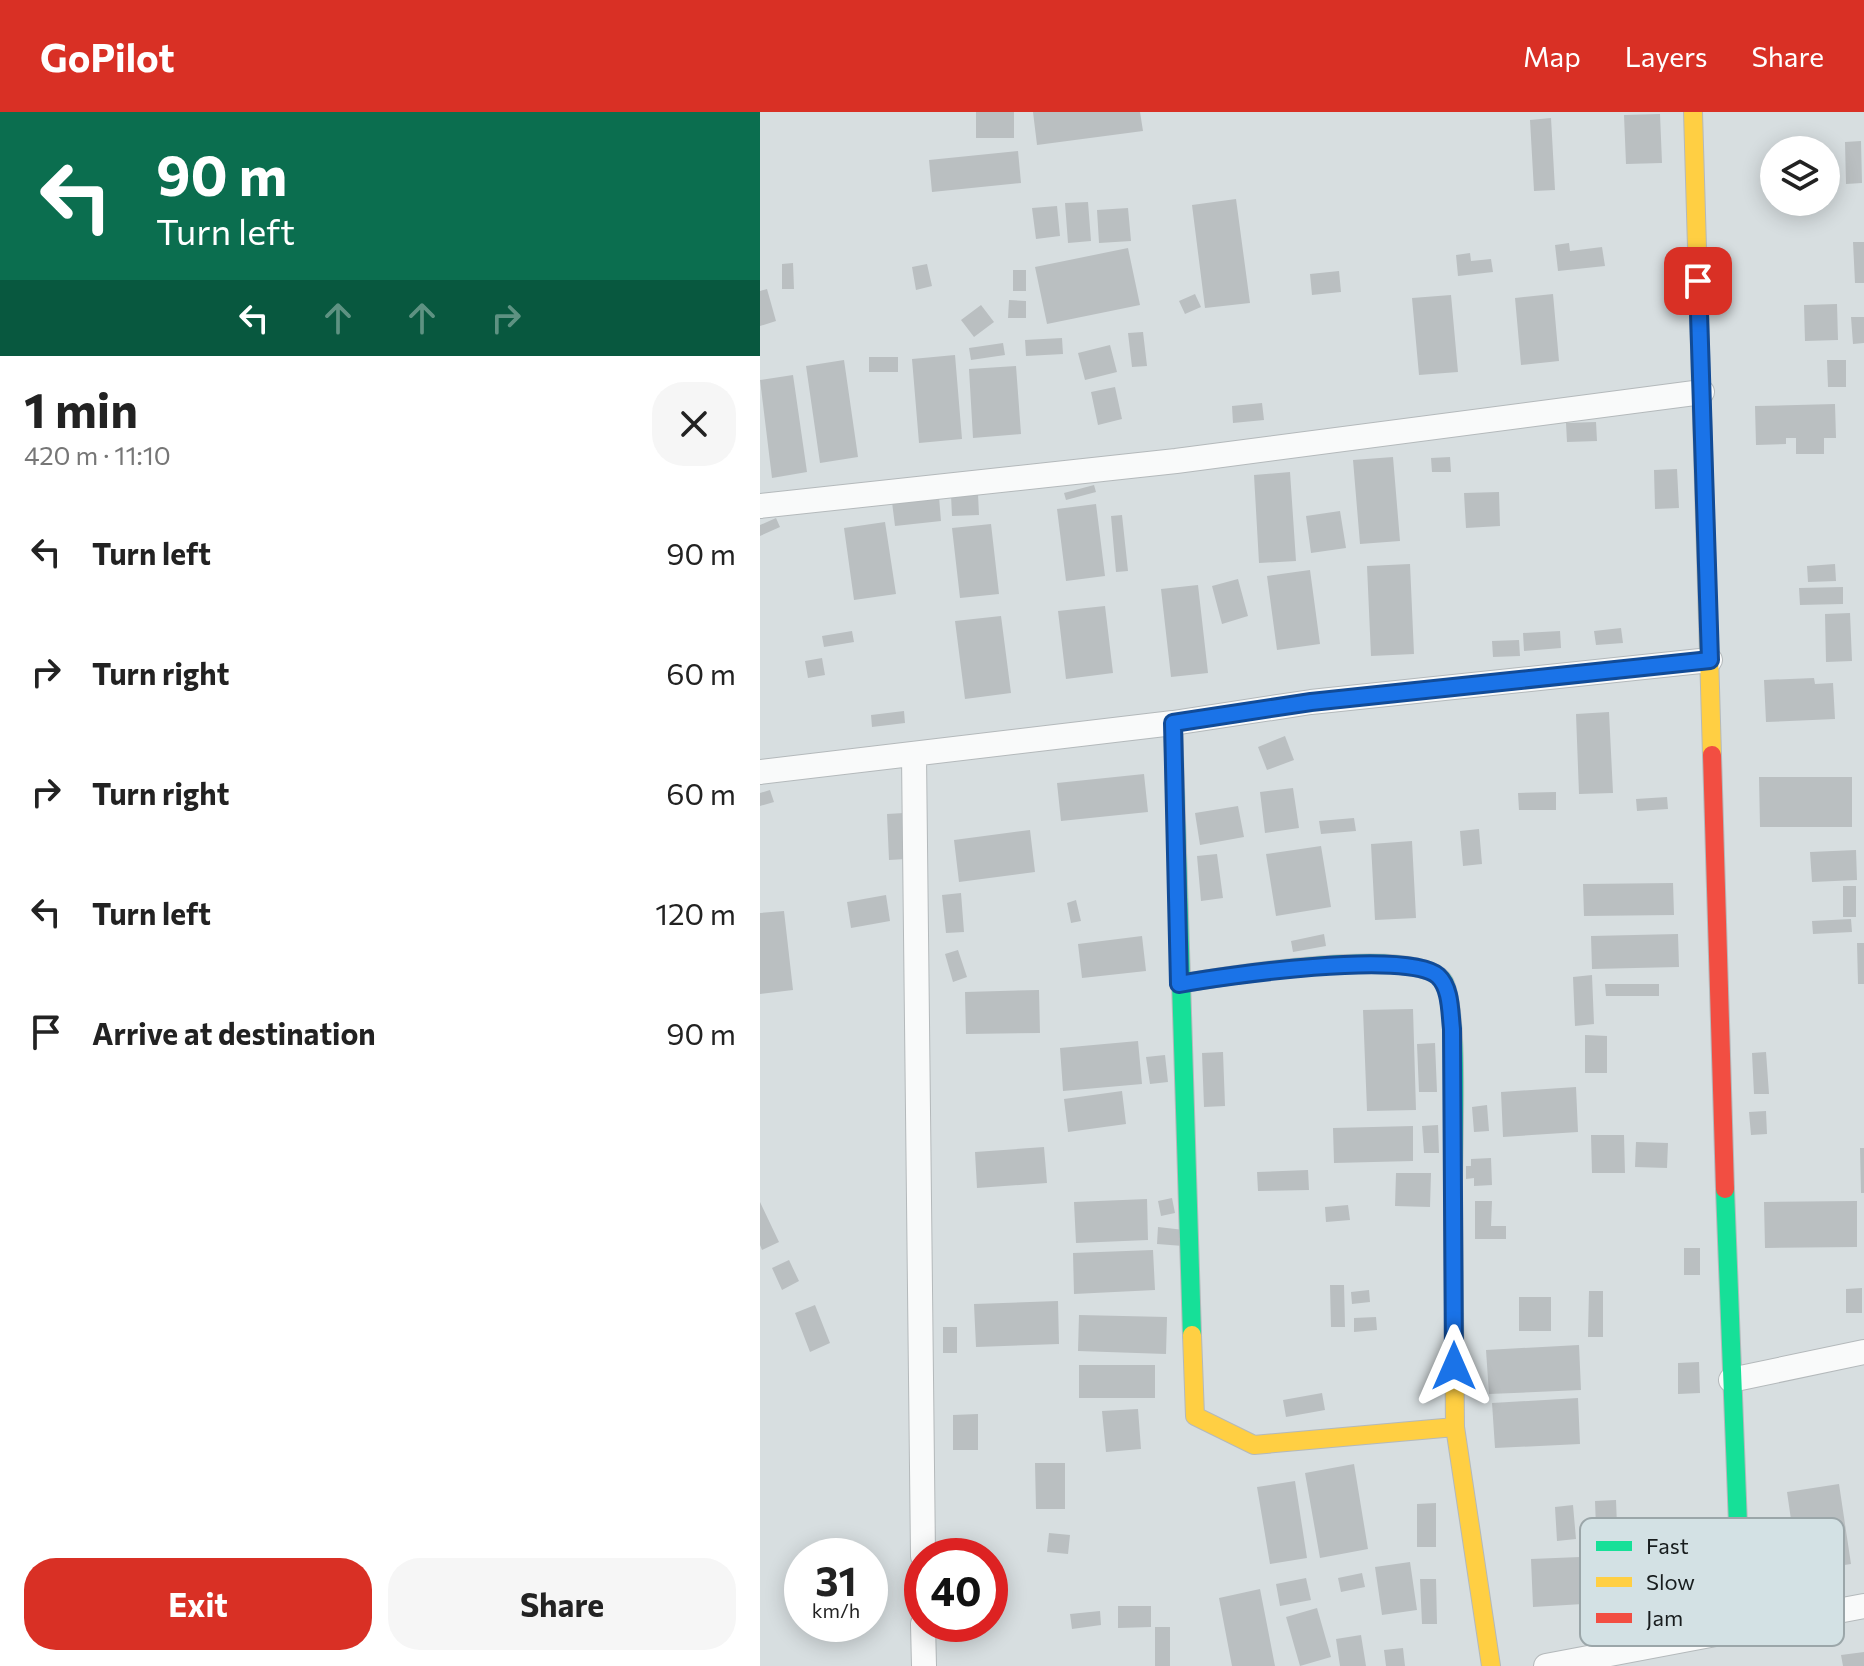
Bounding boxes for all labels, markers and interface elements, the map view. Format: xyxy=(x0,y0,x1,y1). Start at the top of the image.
text: GoPilot xyxy=(40,33,175,80)
text: Map xyxy=(1523,39,1581,73)
text: Layers xyxy=(1625,39,1707,73)
text: Share xyxy=(1751,39,1824,73)
map controls xyxy=(1760,136,1840,216)
button: layers xyxy=(1760,136,1840,216)
text: 90 m xyxy=(156,139,287,208)
icon: left xyxy=(24,144,128,248)
text: Turn left xyxy=(156,208,295,252)
pin xyxy=(1664,247,1732,315)
icon: arrive xyxy=(1676,259,1720,303)
icon: left xyxy=(232,296,276,340)
icon: ahead xyxy=(316,296,360,340)
icon: ahead xyxy=(400,296,444,340)
icon: right xyxy=(484,296,528,340)
text: 1 min xyxy=(24,379,138,438)
button: close xyxy=(652,382,736,466)
text: 420 m · 11:10 xyxy=(24,439,171,470)
icon: left xyxy=(24,530,68,574)
text: Turn left xyxy=(92,534,211,571)
text: 90 m xyxy=(666,534,736,571)
icon: right xyxy=(24,650,68,694)
text: Turn right xyxy=(92,654,229,691)
text: 60 m xyxy=(666,654,736,691)
icon: right xyxy=(24,770,68,814)
text: Turn right xyxy=(92,774,229,811)
text: 60 m xyxy=(666,774,736,811)
icon: left xyxy=(24,890,68,934)
text: Turn left xyxy=(92,894,211,931)
text: 120 m xyxy=(655,894,736,931)
icon: arrive xyxy=(24,1010,68,1054)
text: Arrive at destination xyxy=(92,1014,376,1051)
text: 90 m xyxy=(666,1014,736,1051)
position arrow xyxy=(1412,1324,1496,1408)
legend xyxy=(1580,1518,1844,1646)
text: Fast xyxy=(1646,1532,1689,1559)
speed limit sign: 40 xyxy=(904,1538,1008,1642)
text: 31 xyxy=(815,1555,857,1604)
button: Exit xyxy=(24,1558,372,1650)
button: Share xyxy=(388,1558,736,1650)
text: Slow xyxy=(1646,1568,1695,1595)
text: km/h xyxy=(812,1598,860,1622)
text: Jam xyxy=(1646,1604,1683,1631)

